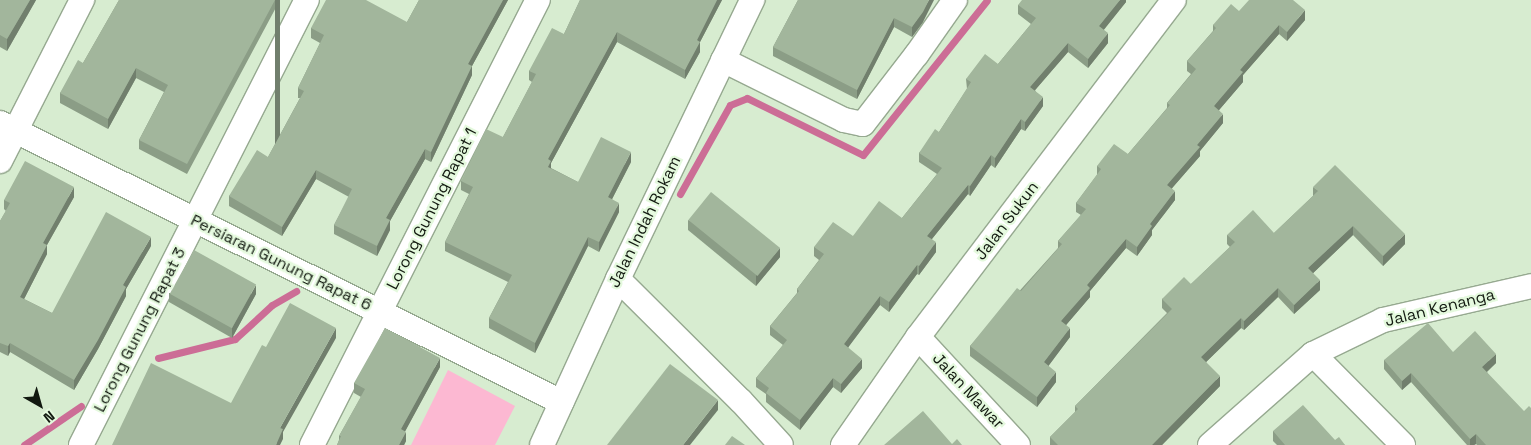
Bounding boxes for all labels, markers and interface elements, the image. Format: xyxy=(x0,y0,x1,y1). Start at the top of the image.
street label: Lorong Gunung Rapat 1 xyxy=(383,125,481,293)
street label: Jalan Indah Rokam xyxy=(605,153,685,291)
street label: Jalan Sukun xyxy=(971,178,1043,264)
street label: Persiaran Gunung Rapat 6 xyxy=(187,211,375,315)
street label: Lorong Gunung Rapat 3 xyxy=(90,245,190,415)
street label: Jalan Kenanga xyxy=(1383,285,1497,331)
street label: Jalan Mawar xyxy=(928,349,1008,433)
north arrow xyxy=(15,380,65,430)
text: N xyxy=(40,407,58,427)

